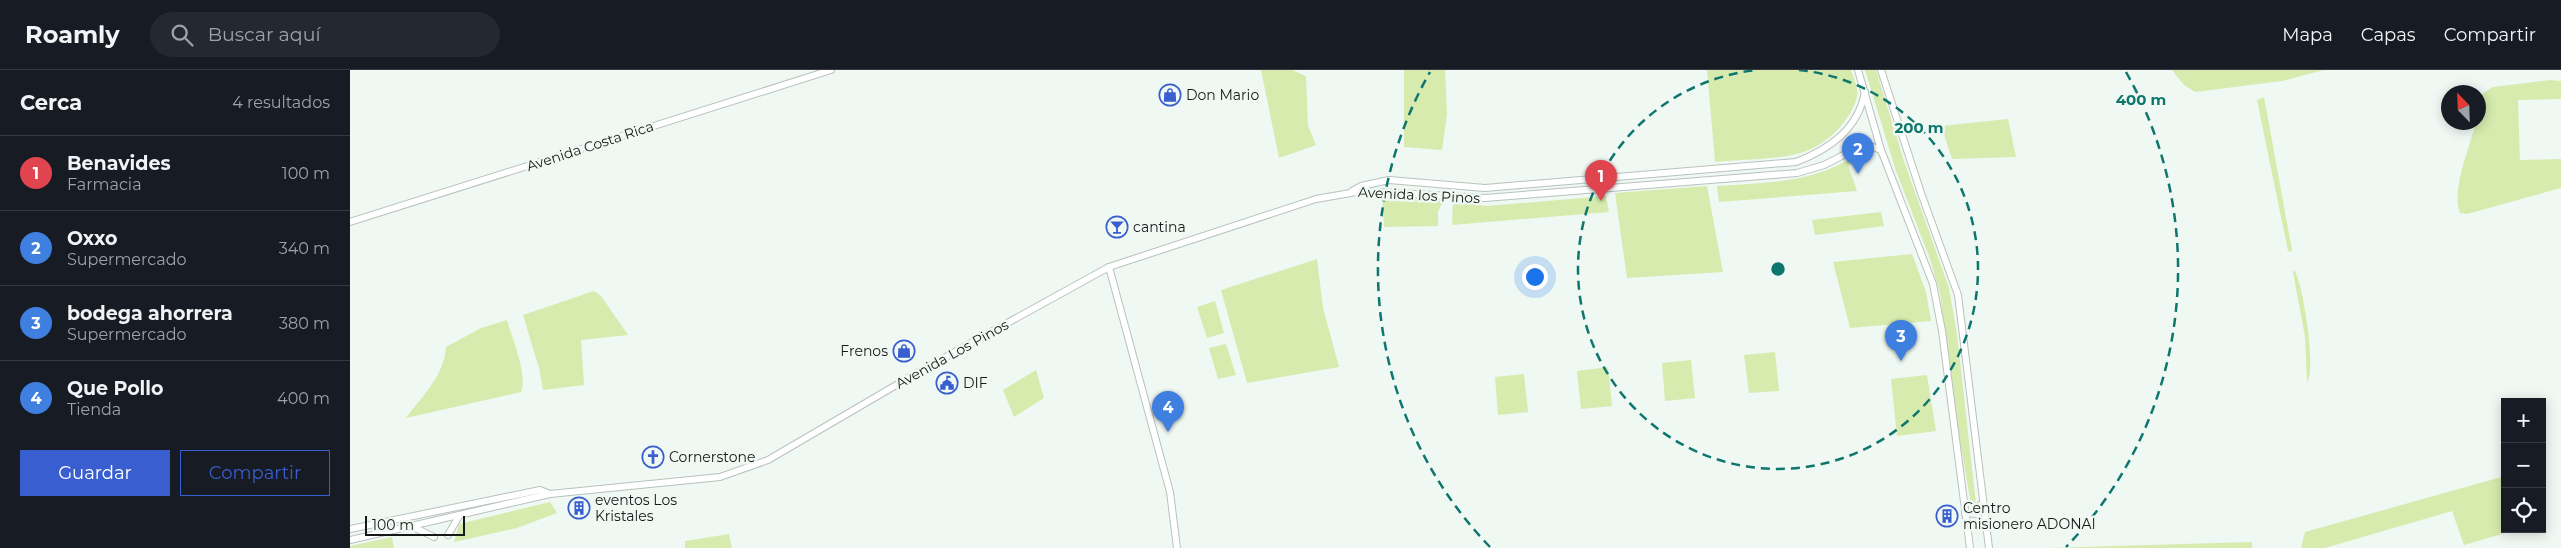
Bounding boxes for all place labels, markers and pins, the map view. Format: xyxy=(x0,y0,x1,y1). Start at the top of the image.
shop icon: Don Mario xyxy=(1158,83,1182,107)
place label: Don Mario xyxy=(1186,86,1259,104)
pin: 2 xyxy=(1842,133,1874,174)
pin: 1 xyxy=(1585,160,1617,201)
bar icon: cantina xyxy=(1105,215,1129,239)
place label: cantina xyxy=(1133,218,1186,236)
centre of rings xyxy=(1769,260,1787,278)
pin: 3 xyxy=(1885,320,1917,361)
shop icon: Frenos xyxy=(892,339,916,363)
place label: Frenos xyxy=(840,342,888,360)
public building icon: DIF xyxy=(935,371,959,395)
place label: DIF xyxy=(963,374,988,392)
pin: 4 xyxy=(1152,391,1184,432)
church icon: Cornerstone xyxy=(641,445,665,469)
place label: Cornerstone xyxy=(669,448,755,466)
place label: eventos Los Kristales xyxy=(595,491,677,525)
building icon: eventos Los Kristales xyxy=(567,496,591,520)
place label: Centro misionero ADONAI xyxy=(1963,499,2096,533)
building icon: Centro misionero ADONAI xyxy=(1935,504,1959,528)

